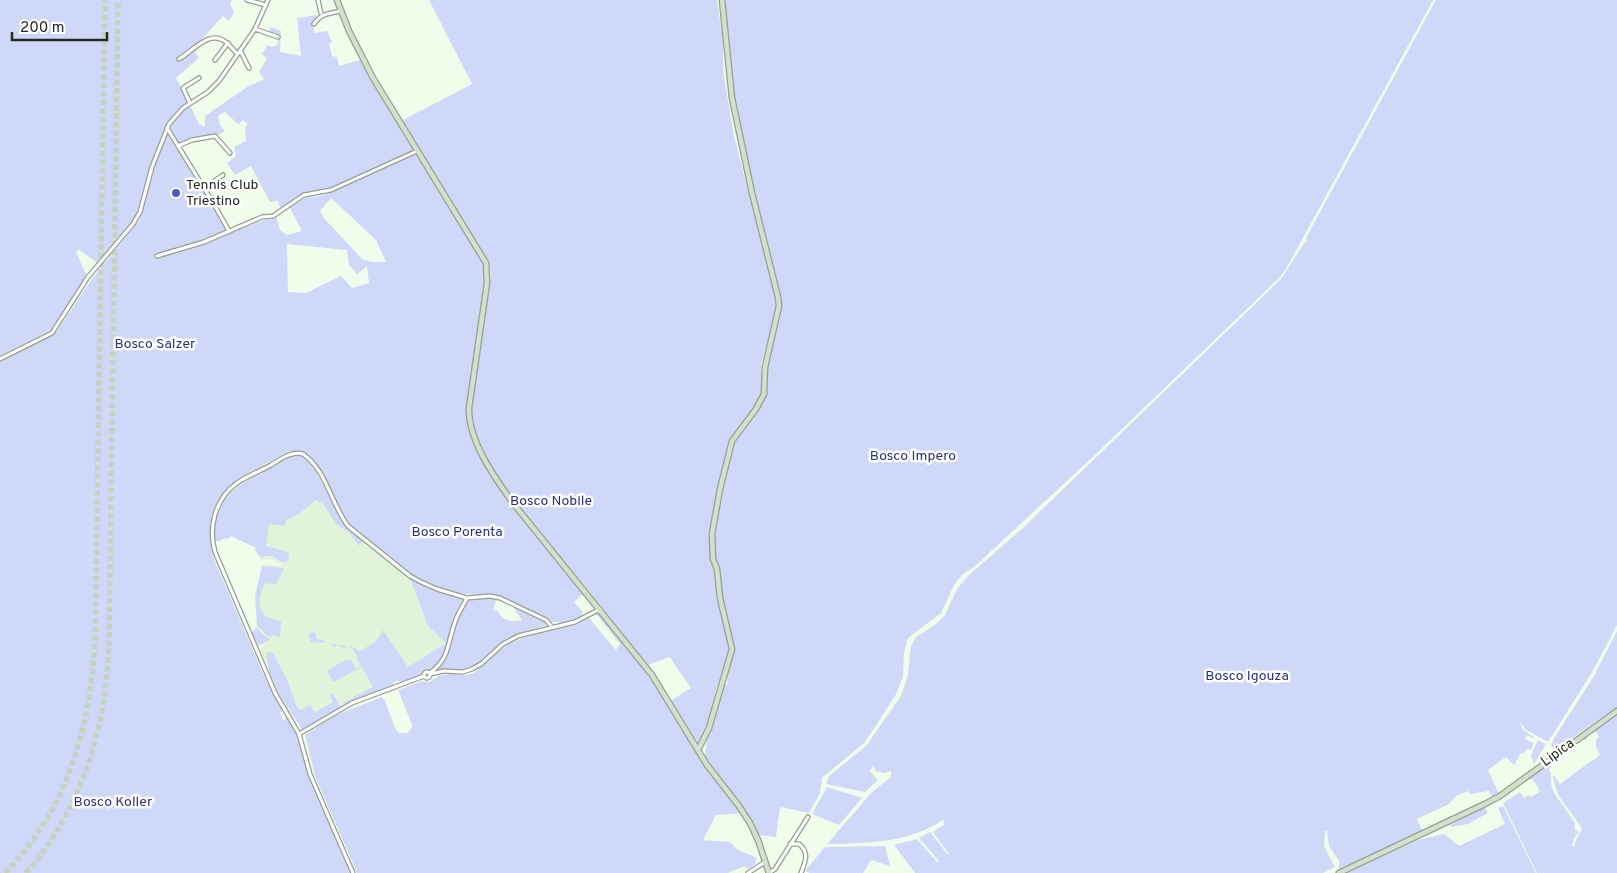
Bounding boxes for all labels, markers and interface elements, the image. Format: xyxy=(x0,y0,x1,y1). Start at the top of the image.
scale bar xyxy=(12,10,108,42)
text: 200 m xyxy=(20,19,65,38)
place label: Tennis Club Triestino xyxy=(186,177,259,210)
marker: Tennis Club Triestino xyxy=(170,187,182,199)
park label: Bosco Salzer xyxy=(114,336,196,353)
park label: Bosco Impero xyxy=(870,448,956,465)
park label: Bosco Nobile xyxy=(510,493,592,510)
park label: Bosco Porenta xyxy=(411,524,503,541)
park label: Bosco Igouza xyxy=(1205,668,1289,685)
street label: Lipica xyxy=(1538,735,1578,771)
park label: Bosco Koller xyxy=(74,794,153,811)

